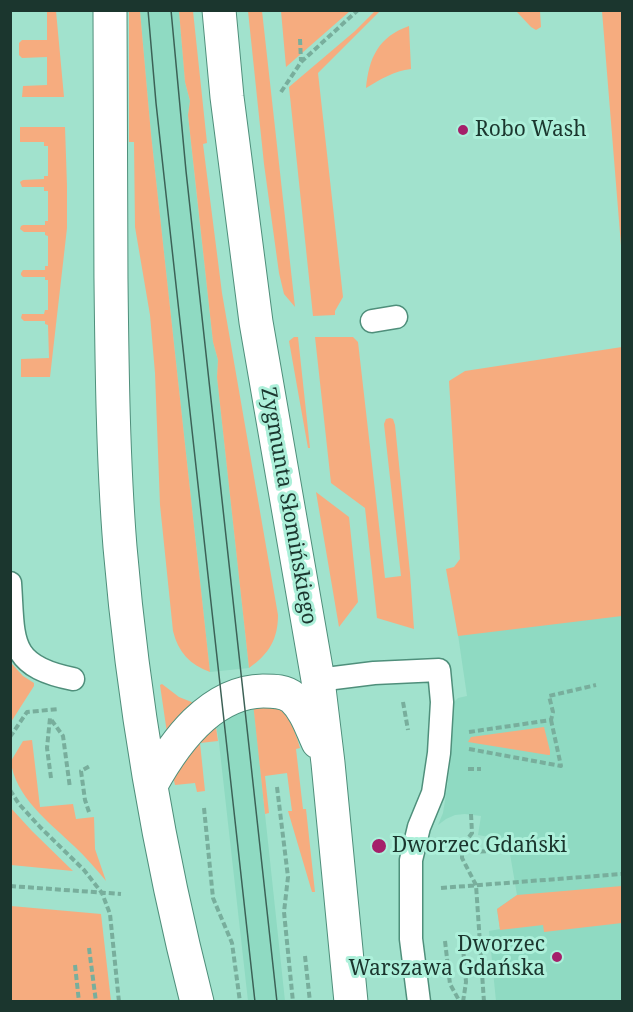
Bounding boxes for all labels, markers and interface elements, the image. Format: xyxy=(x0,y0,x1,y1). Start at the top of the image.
place label: Robo Wash xyxy=(475,117,587,143)
marker: Robo Wash xyxy=(456,123,470,137)
street label: Zygmunta Słomińskiego xyxy=(255,385,321,627)
place label: Dworzec Gdański xyxy=(392,833,567,859)
marker: Dworzec Gdański xyxy=(370,837,388,855)
place label: Dworzec Warszawa Gdańska xyxy=(349,932,545,982)
marker: Dworzec Warszawa Gdańska xyxy=(550,950,564,964)

